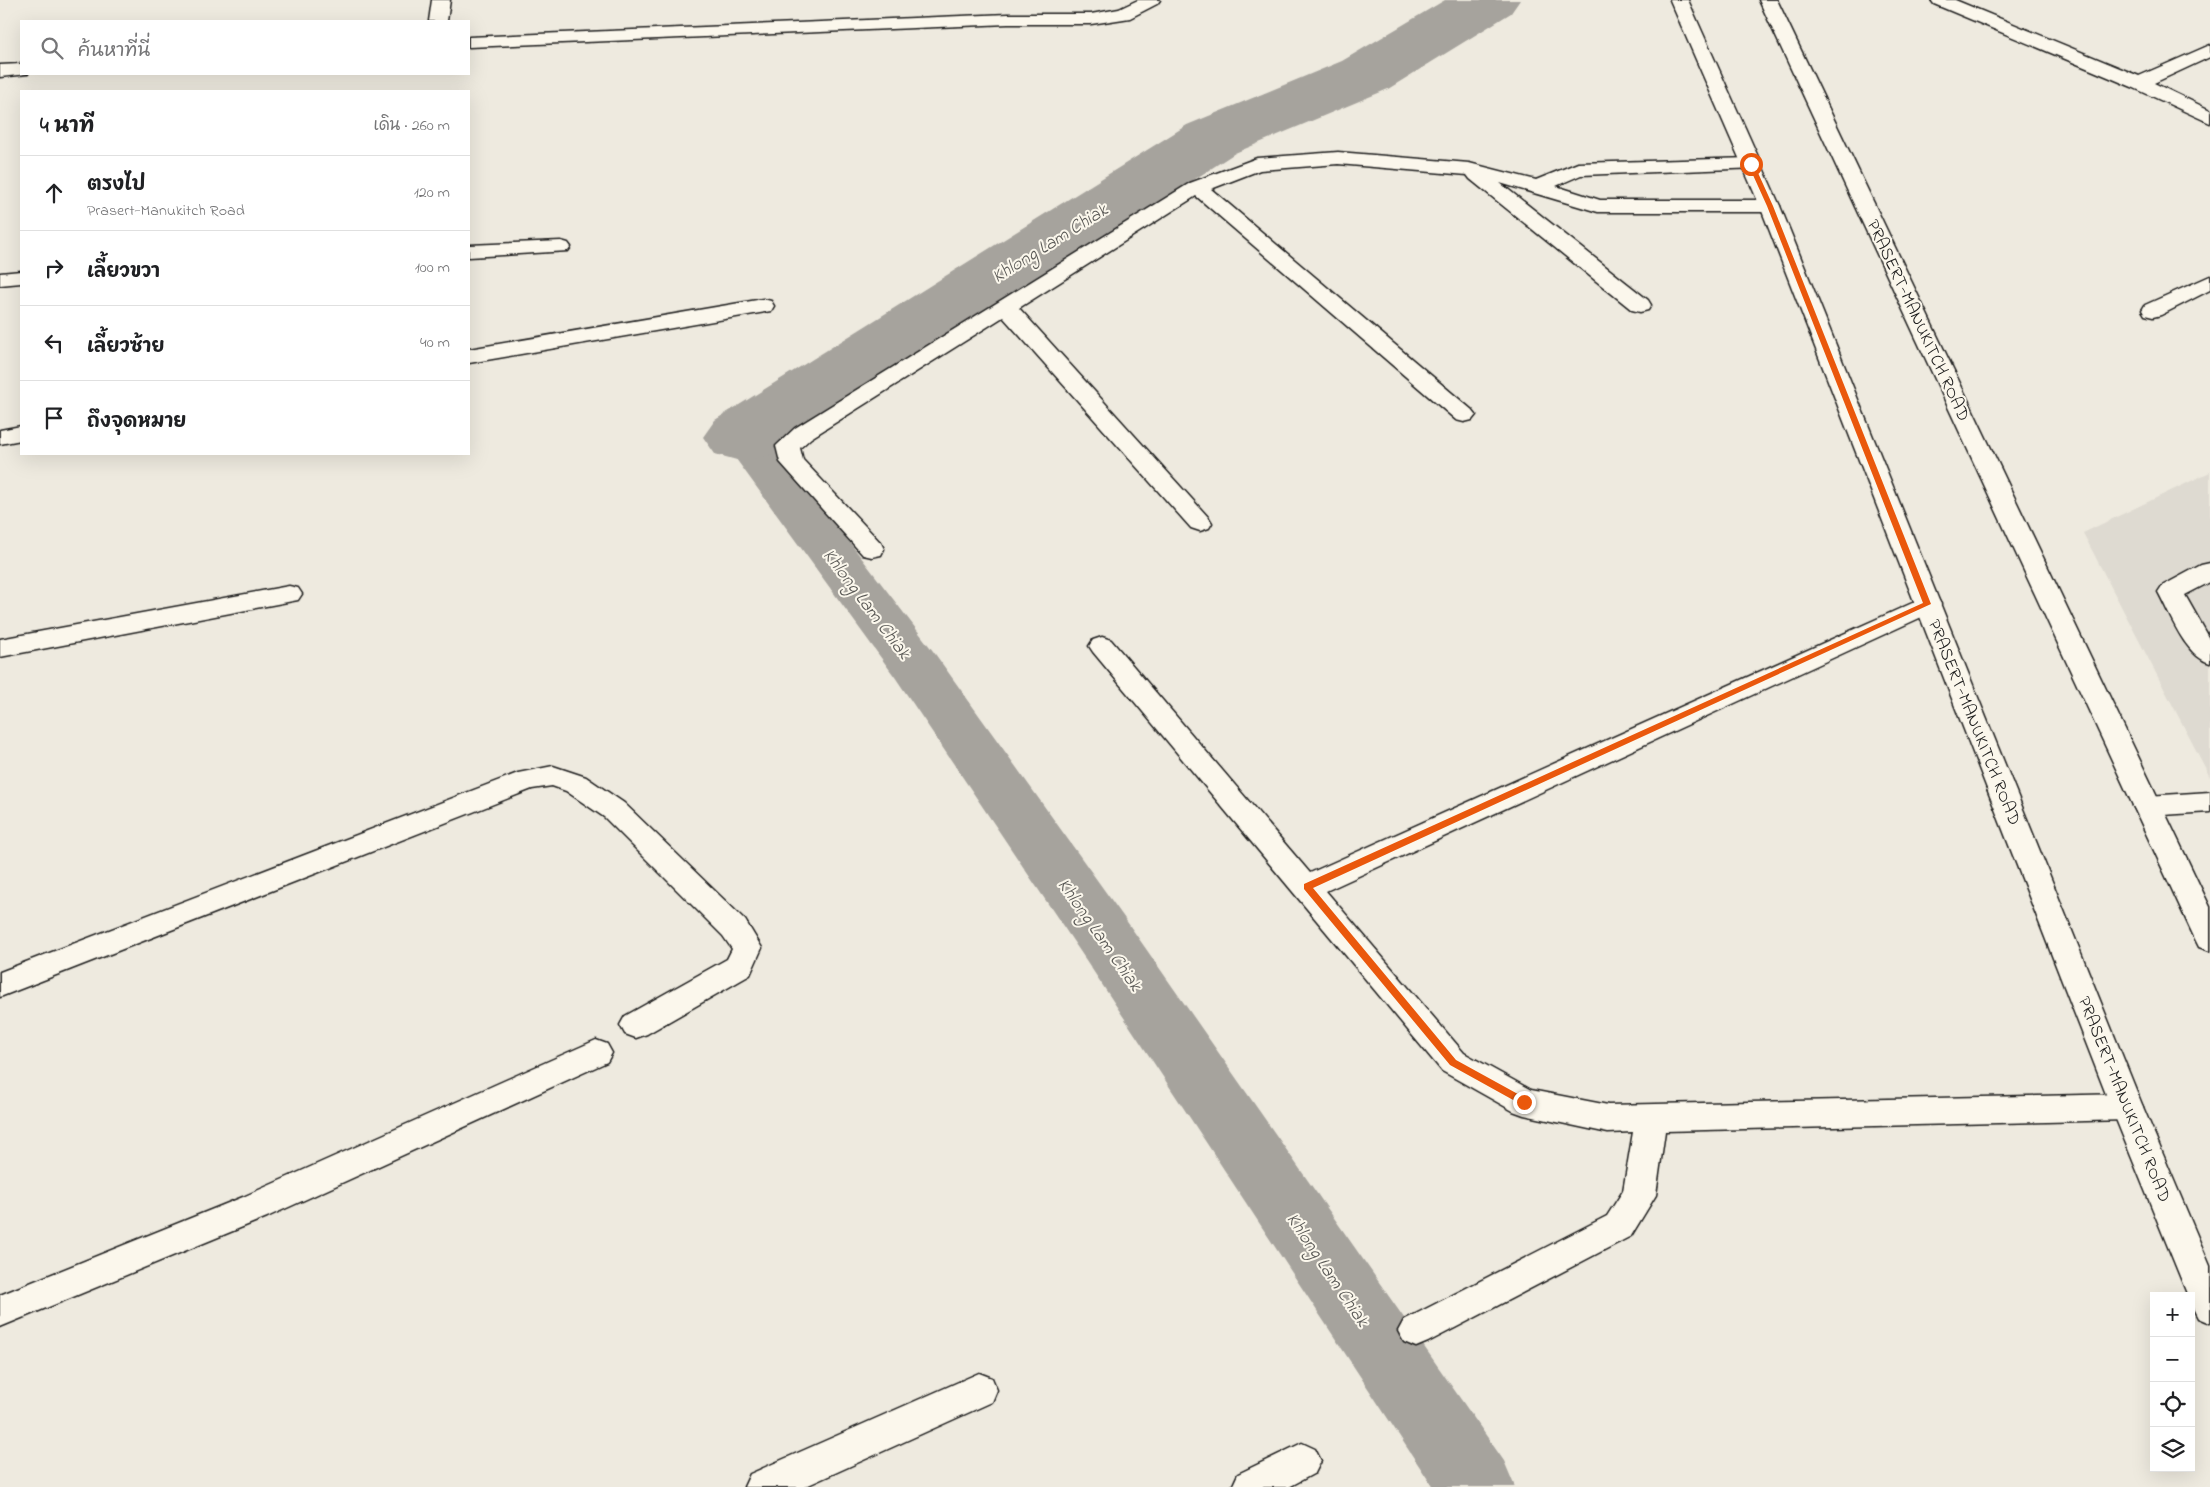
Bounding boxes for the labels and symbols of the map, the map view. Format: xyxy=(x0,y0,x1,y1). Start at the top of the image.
route start xyxy=(1740,153,1763,176)
water label: Khlong Lam Chiak xyxy=(987,197,1115,291)
street label: PRASERT-MANUKITCH ROAD xyxy=(1859,216,1975,426)
water label: Khlong Lam Chiak xyxy=(815,544,917,667)
street label: PRASERT-MANUKITCH ROAD xyxy=(1920,616,2026,830)
water label: Khlong Lam Chiak xyxy=(1049,874,1148,998)
street label: PRASERT-MANUKITCH ROAD xyxy=(2070,993,2176,1207)
route end xyxy=(1513,1091,1536,1114)
water label: Khlong Lam Chiak xyxy=(1278,1208,1375,1334)

